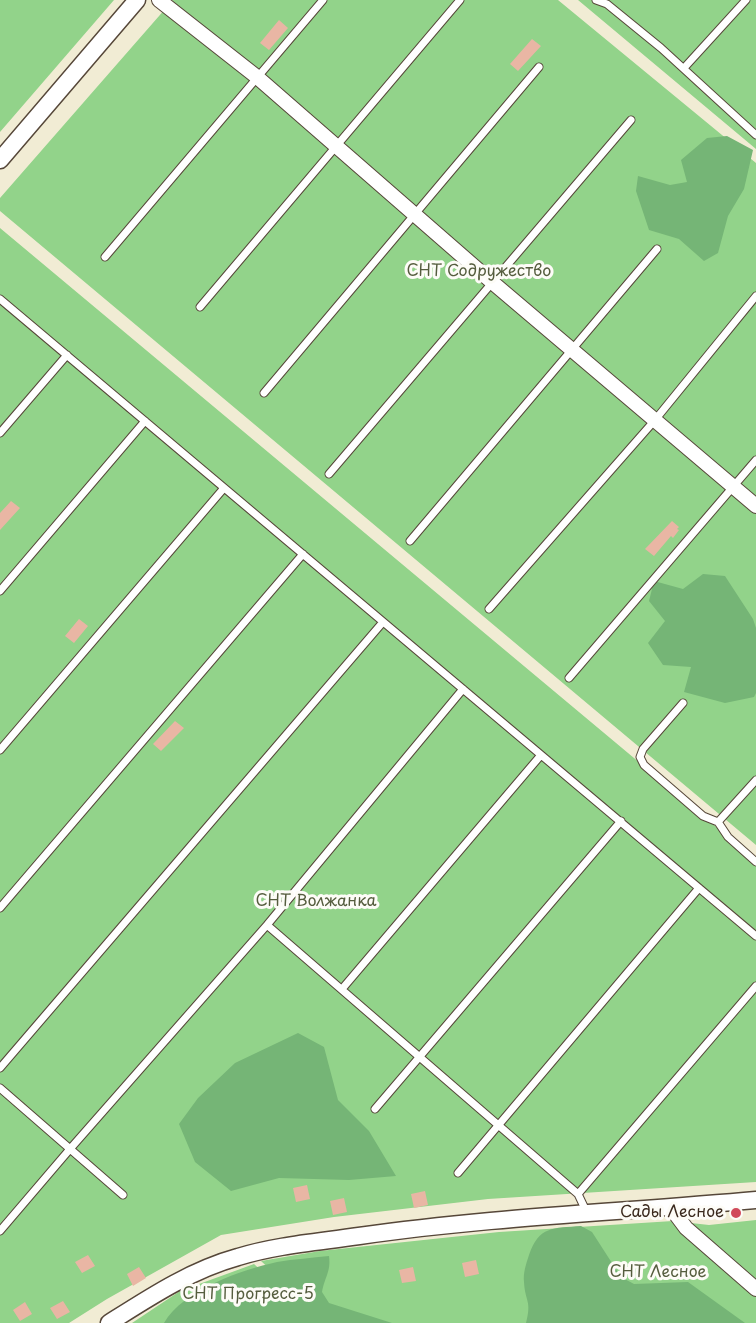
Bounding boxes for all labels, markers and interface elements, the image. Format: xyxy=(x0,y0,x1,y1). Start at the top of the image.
park label: СНТ Содружество xyxy=(407,262,551,282)
park label: СНТ Волжанка xyxy=(256,892,376,912)
place label: Сады Лесное xyxy=(620,1203,724,1223)
marker: Сады Лесное xyxy=(729,1206,743,1220)
park label: СНТ Лесное xyxy=(609,1263,707,1283)
park label: СНТ Прогресс-5 xyxy=(182,1285,314,1305)

